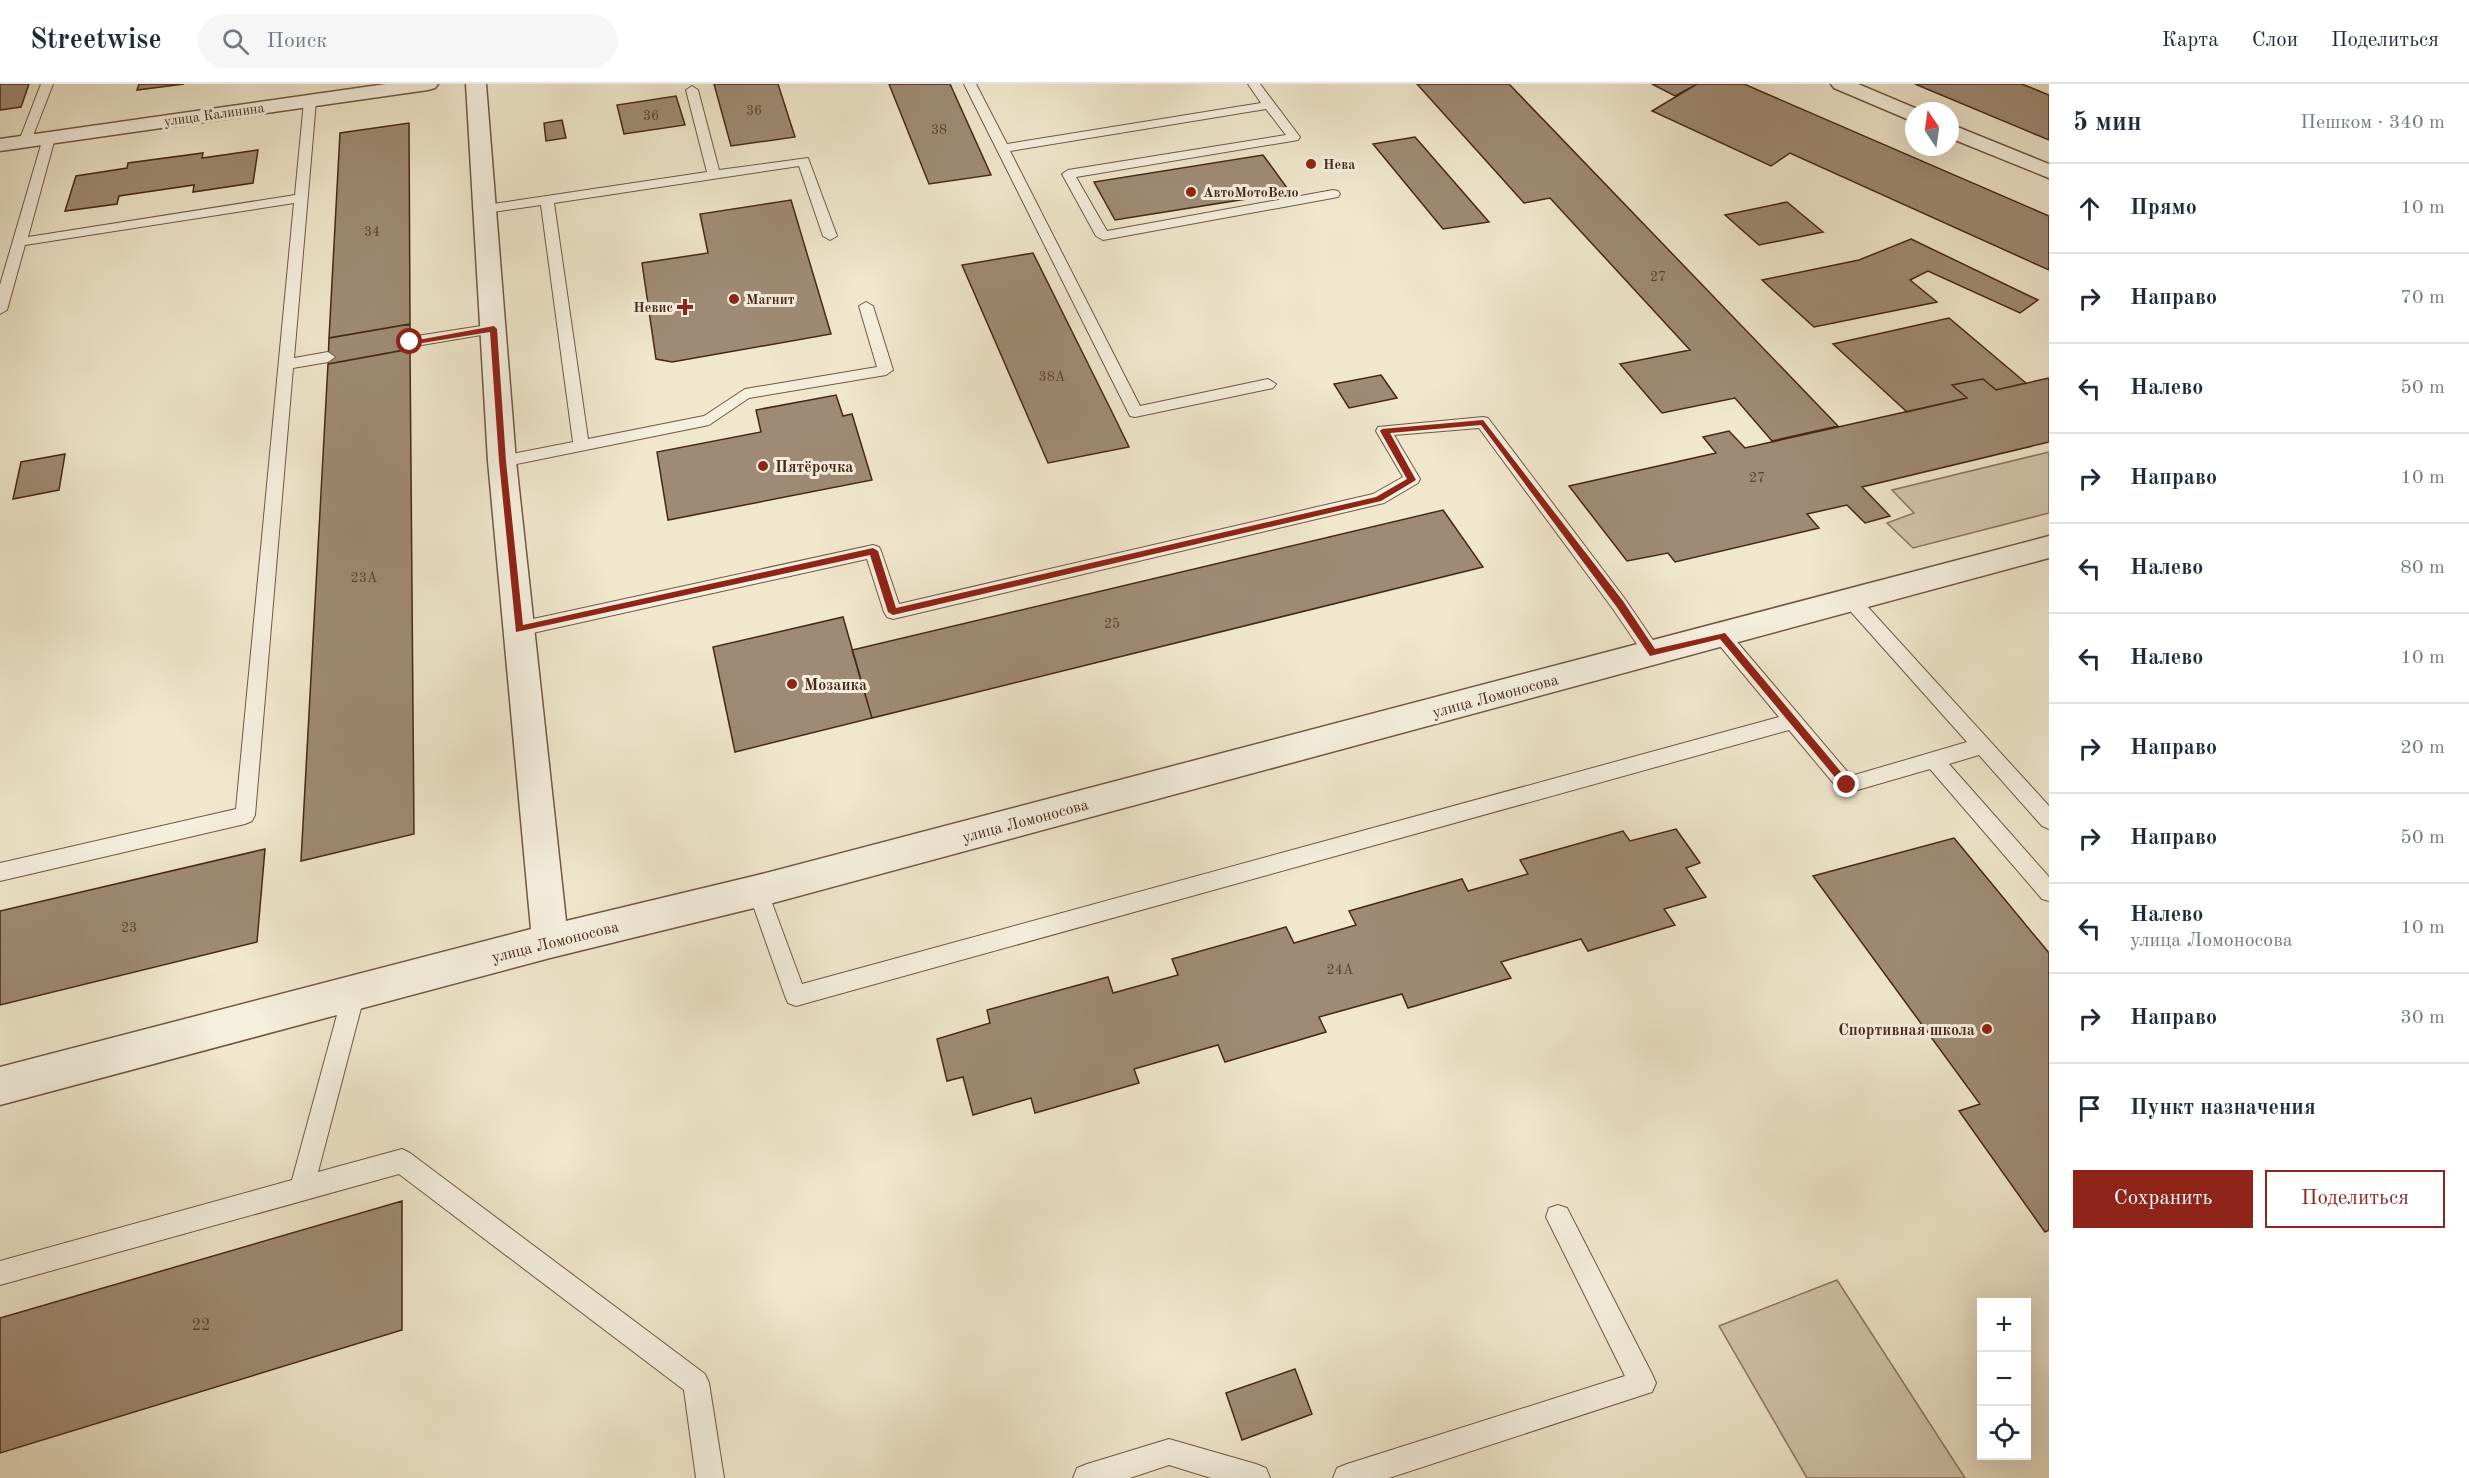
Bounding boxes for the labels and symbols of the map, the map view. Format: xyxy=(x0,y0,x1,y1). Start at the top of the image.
street label: улица Калинина xyxy=(163,101,265,129)
north arrow xyxy=(1905,102,1959,156)
house number: 36 xyxy=(746,104,762,118)
house number: 36 xyxy=(643,109,659,123)
house number: 38 xyxy=(931,123,947,137)
marker: Нева xyxy=(1304,157,1318,171)
place label: Нева xyxy=(1323,158,1355,172)
marker: АвтоМотоВело xyxy=(1184,185,1198,199)
place label: АвтоМотоВело xyxy=(1203,186,1299,200)
house number: 34 xyxy=(364,225,380,239)
house number: 27 xyxy=(1650,270,1666,284)
marker: Магнит xyxy=(727,292,741,306)
place label: Магнит xyxy=(746,293,795,307)
marker: Невис xyxy=(678,300,692,314)
place label: Невис xyxy=(633,301,673,315)
route start xyxy=(396,328,422,354)
house number: 38А xyxy=(1039,370,1066,384)
marker: Пятёрочка xyxy=(756,459,770,473)
place label: Пятёрочка xyxy=(775,460,854,476)
house number: 27 xyxy=(1749,471,1765,485)
house number: 23А xyxy=(351,571,378,585)
house number: 25 xyxy=(1104,617,1120,631)
street label: улица Ломоносова xyxy=(1431,672,1561,722)
marker: Мозаика xyxy=(785,677,799,691)
place label: Мозаика xyxy=(804,678,867,694)
route end xyxy=(1833,771,1859,797)
street label: улица Ломоносова xyxy=(961,797,1091,847)
street label: улица Ломоносова xyxy=(490,919,621,966)
house number: 23 xyxy=(121,921,137,935)
house number: 24А xyxy=(1327,963,1354,977)
marker: Спортивная школа xyxy=(1980,1022,1994,1036)
place label: Спортивная школа xyxy=(1838,1023,1975,1039)
house number: 22 xyxy=(192,1318,210,1334)

